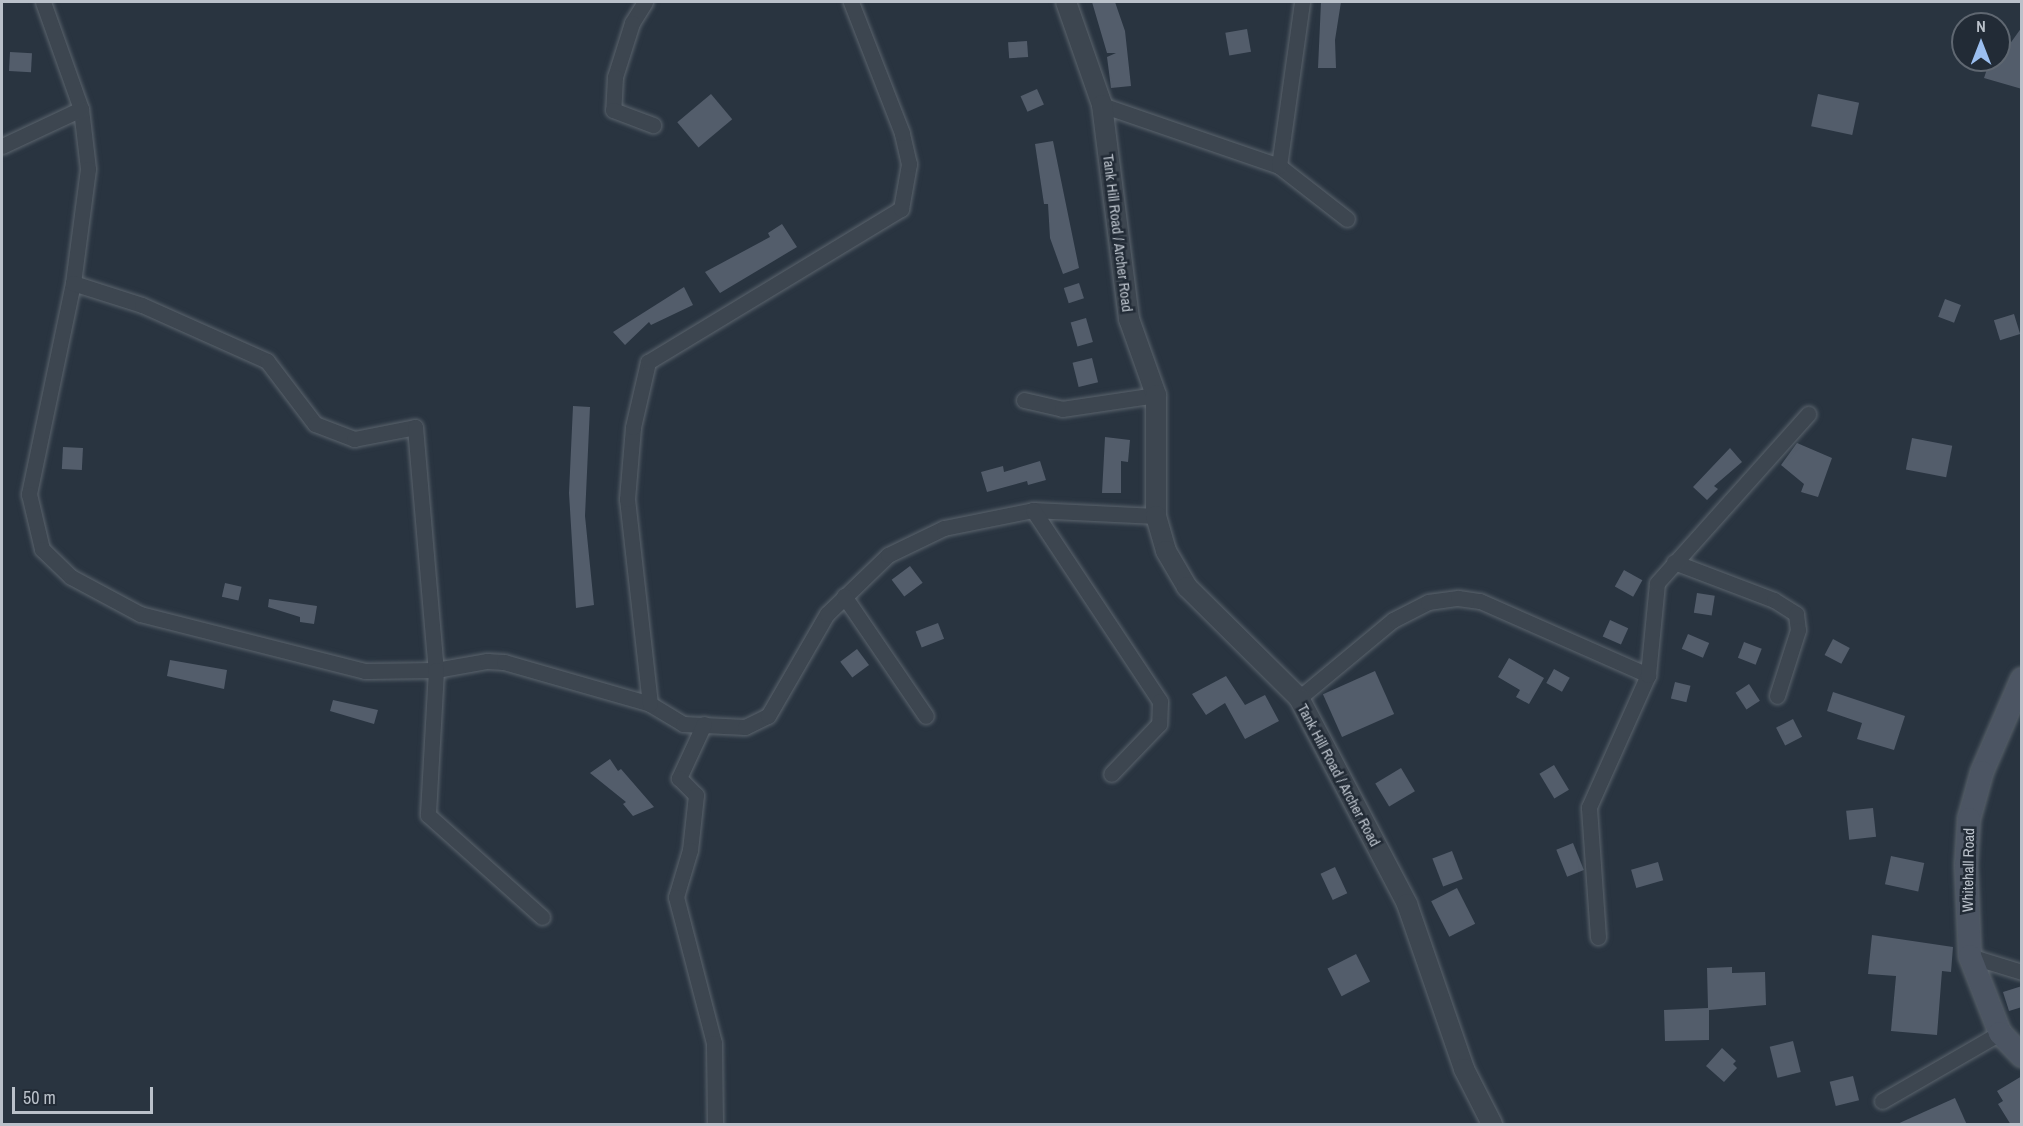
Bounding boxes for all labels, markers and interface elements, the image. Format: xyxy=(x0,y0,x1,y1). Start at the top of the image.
north arrow xyxy=(1951,12,2011,72)
text: N xyxy=(1976,15,1986,37)
street label: Tank Hill Road / Archer Road xyxy=(1099,153,1137,313)
street label: Tank Hill Road / Archer Road xyxy=(1294,700,1384,850)
street label: Whitehall Road xyxy=(1958,828,1978,912)
scale bar xyxy=(15,1075,156,1113)
text: 50 m xyxy=(23,1085,56,1110)

